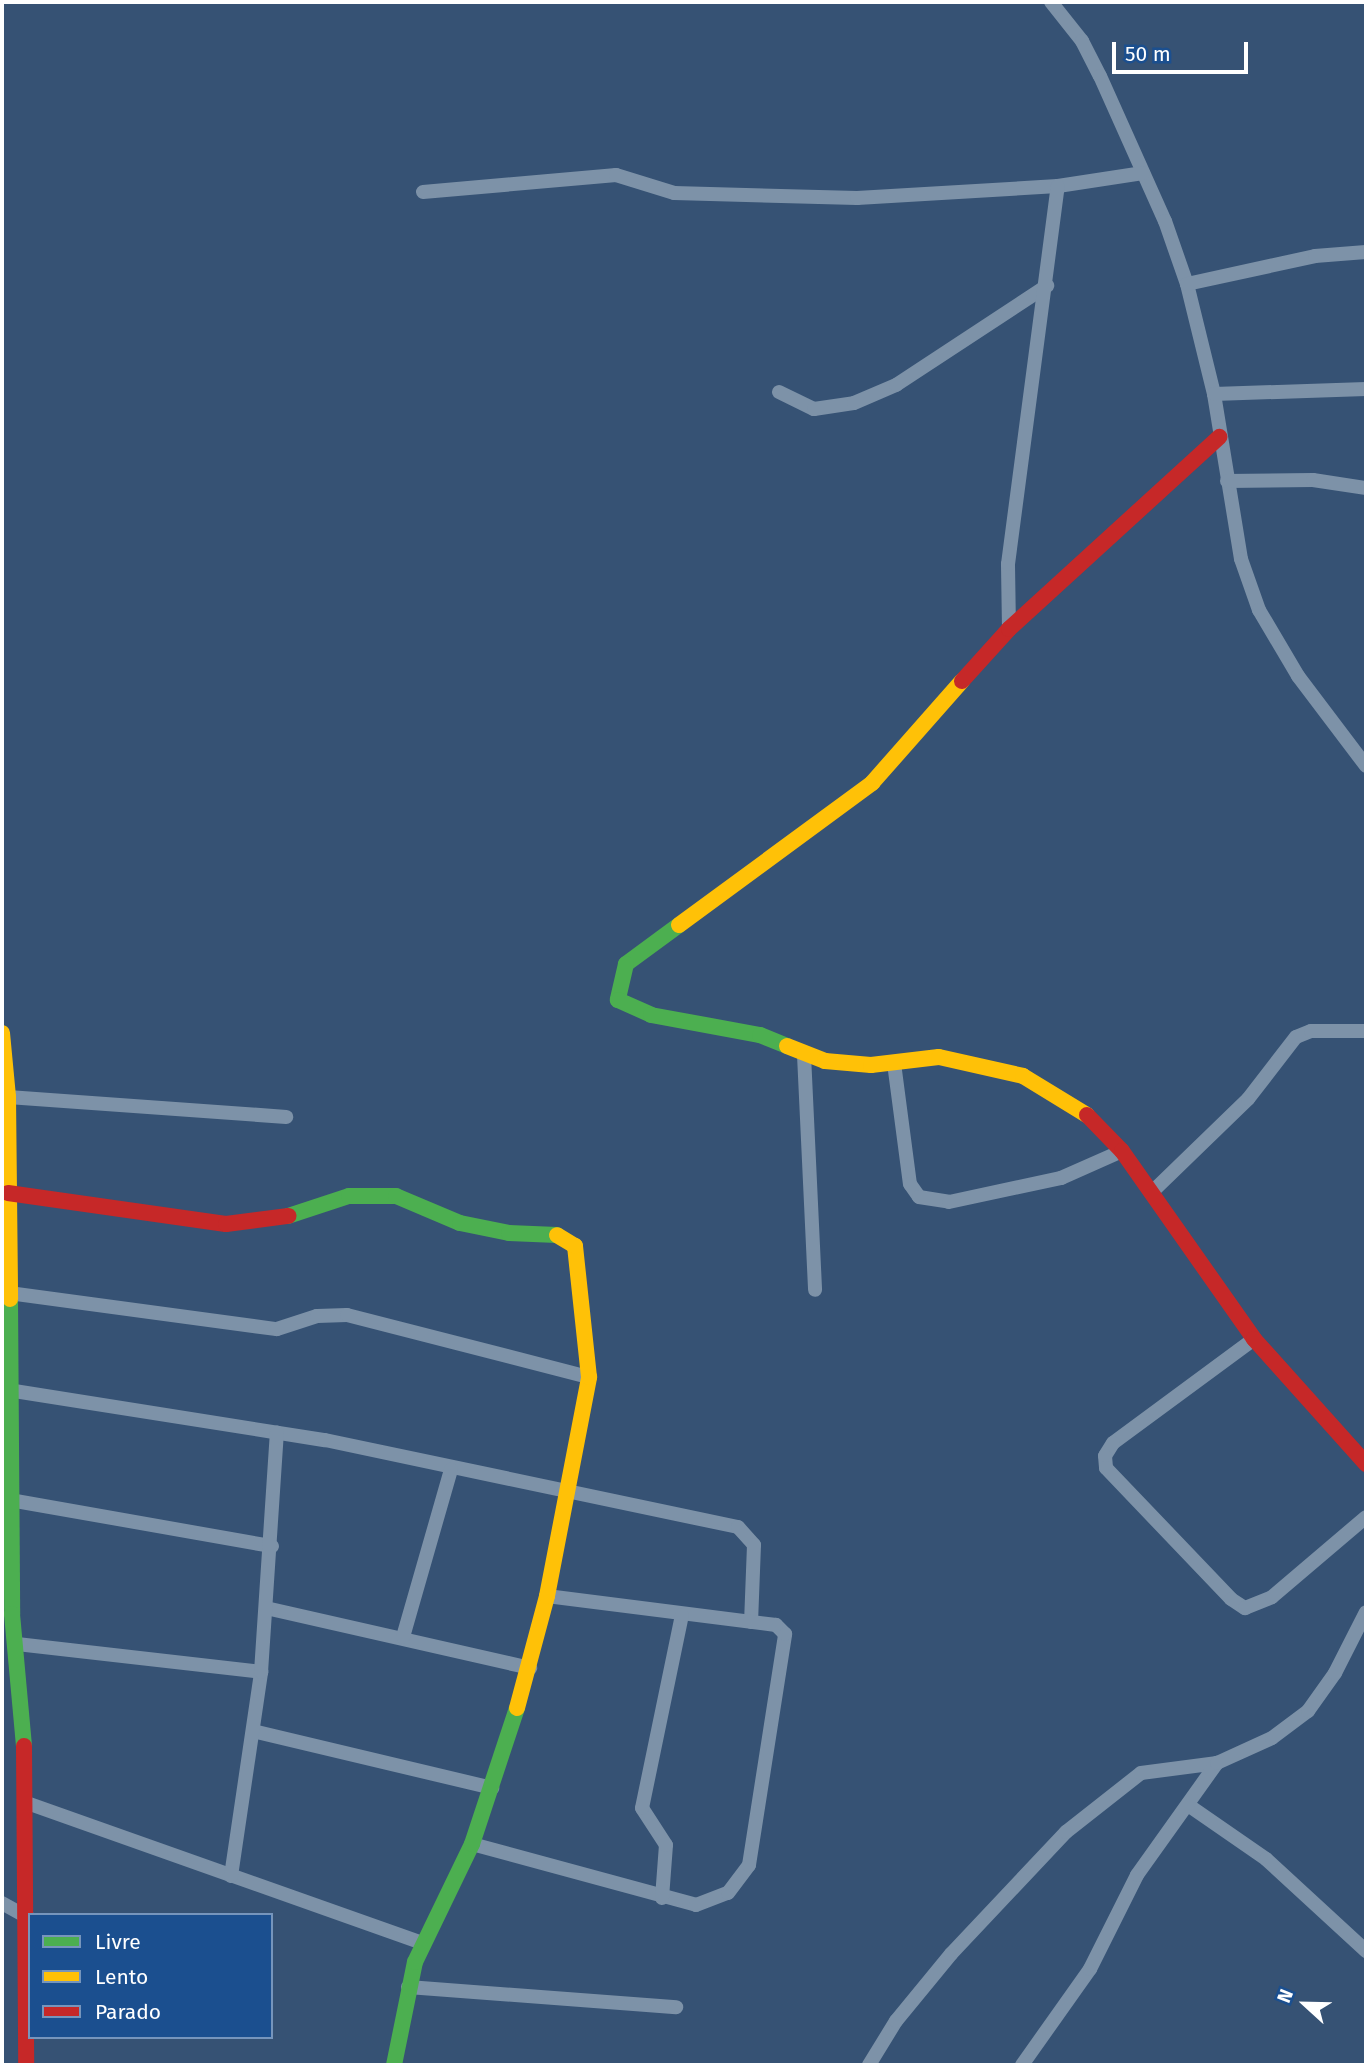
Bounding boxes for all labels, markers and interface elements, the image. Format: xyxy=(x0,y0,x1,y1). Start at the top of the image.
scale bar xyxy=(1116,28,1252,72)
text: 50 m xyxy=(1125,41,1171,67)
legend xyxy=(28,1913,273,2039)
text: Livre xyxy=(95,1929,141,1955)
text: Lento xyxy=(95,1964,148,1990)
north arrow xyxy=(1270,1969,1340,2039)
text: N xyxy=(1272,1986,1298,2006)
text: Parado xyxy=(95,1999,161,2025)

